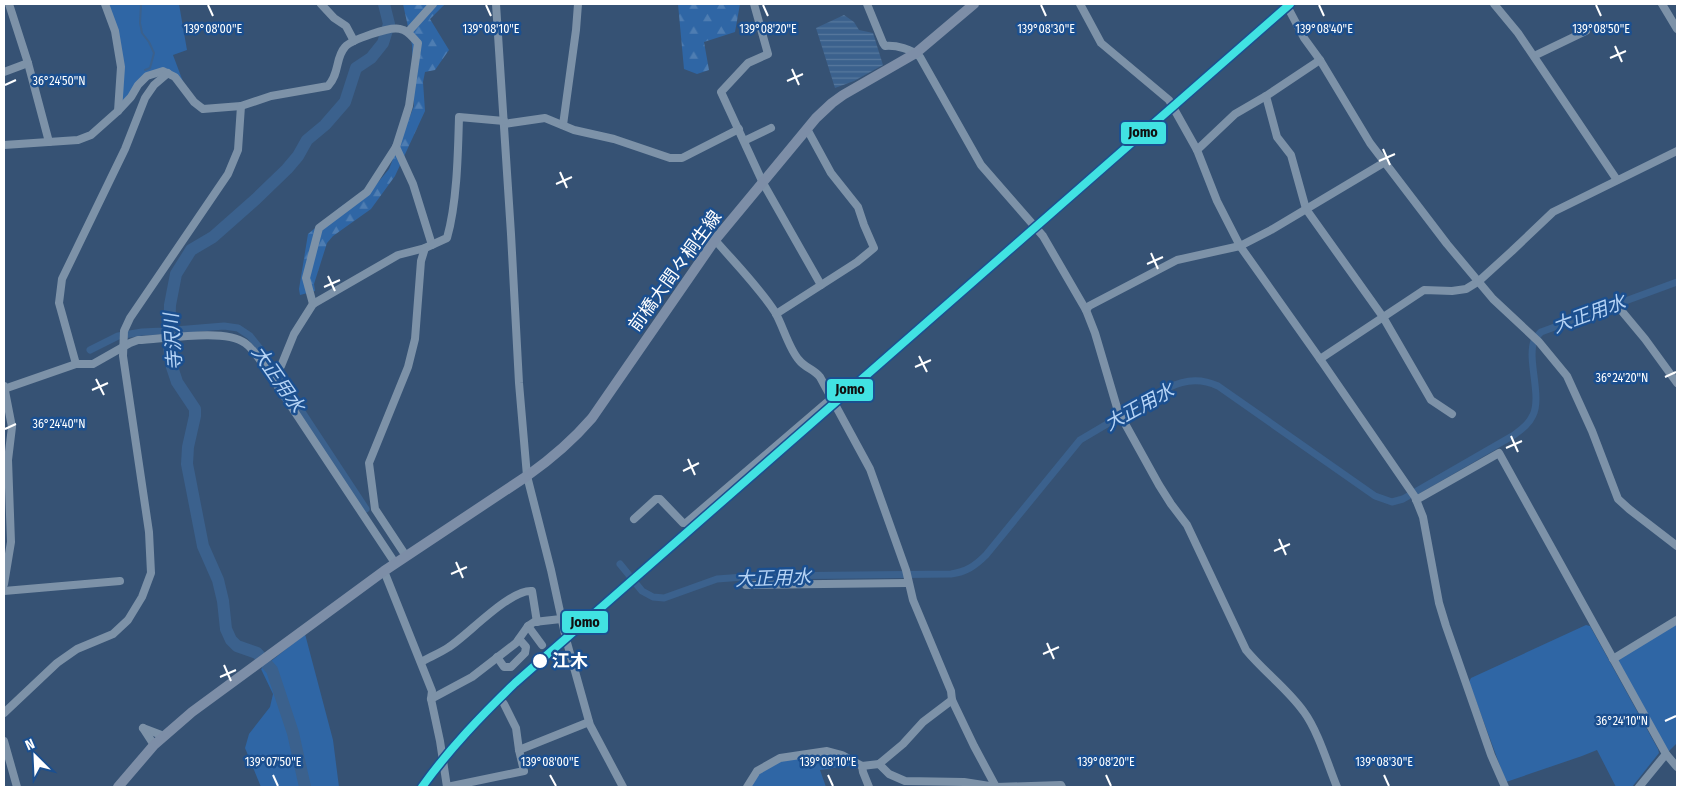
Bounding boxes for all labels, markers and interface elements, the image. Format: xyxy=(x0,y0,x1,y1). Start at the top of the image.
text: 139°08'00"E xyxy=(184,22,243,36)
text: 139°08'10"E xyxy=(463,22,520,36)
text: 139°08'20"E xyxy=(739,22,797,36)
text: 139°08'30"E xyxy=(1017,22,1075,36)
text: 139°08'40"E xyxy=(1295,22,1353,36)
text: 139°08'50"E xyxy=(1572,22,1630,36)
text: 36°24'50"N xyxy=(32,74,86,88)
line badge: Jomo xyxy=(1120,121,1167,145)
text: Jomo xyxy=(1127,124,1158,141)
street label: 前橋大間々桐生線 xyxy=(624,206,726,336)
water label: 大正用水 xyxy=(1549,290,1631,338)
water label: 寺沢川 xyxy=(159,311,186,371)
water label: 大正用水 xyxy=(247,341,310,418)
text: 36°24'20"N xyxy=(1596,371,1648,385)
line badge: Jomo xyxy=(826,378,874,402)
water label: 大正用水 xyxy=(1100,378,1180,435)
text: Jomo xyxy=(834,381,865,398)
text: 36°24'40"N xyxy=(33,417,85,431)
water label: 大正用水 xyxy=(735,565,813,591)
line badge: Jomo xyxy=(561,610,609,634)
text: Jomo xyxy=(569,614,600,631)
place label: 江木 xyxy=(552,650,588,672)
marker: 江木 xyxy=(531,652,549,670)
text: 36°24'10"N xyxy=(1596,714,1648,728)
north arrow xyxy=(10,731,60,781)
text: N xyxy=(23,735,37,754)
text: 139°07'50"E xyxy=(245,755,302,769)
text: 139°08'00"E xyxy=(521,755,580,769)
text: 139°08'10"E xyxy=(800,755,857,769)
text: 139°08'20"E xyxy=(1077,755,1135,769)
text: 139°08'30"E xyxy=(1355,755,1413,769)

